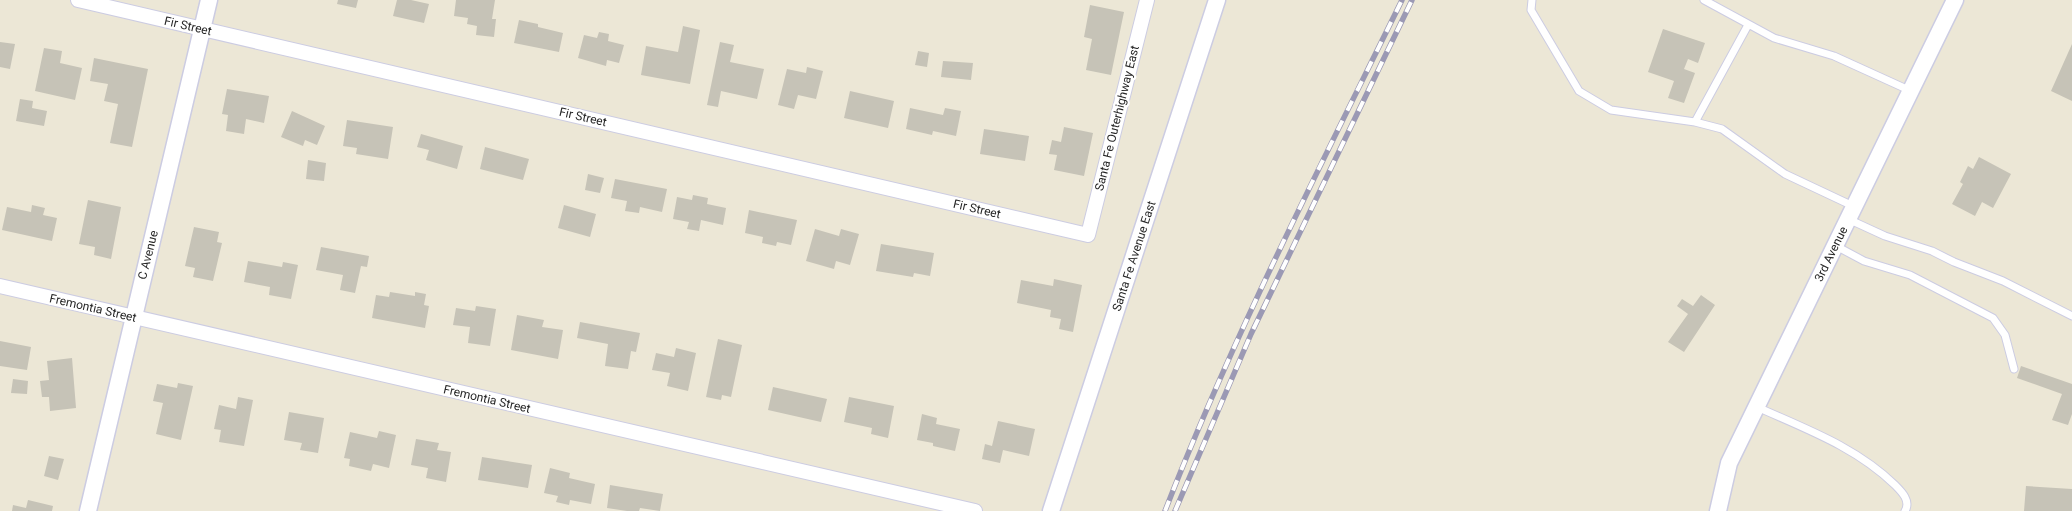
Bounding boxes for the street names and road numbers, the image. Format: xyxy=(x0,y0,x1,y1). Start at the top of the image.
street label: Fir Street xyxy=(163,14,213,38)
street label: Santa Fe Outerhighway East xyxy=(1092,44,1142,192)
street label: Fir Street xyxy=(558,105,608,129)
street label: Fir Street xyxy=(952,197,1002,221)
street label: Santa Fe Avenue East xyxy=(1110,199,1158,313)
street label: 3rd Avenue xyxy=(1812,224,1850,284)
street label: C Avenue xyxy=(135,229,161,281)
street label: Fremontia Street xyxy=(48,291,138,325)
street label: Fremontia Street xyxy=(442,382,532,416)

